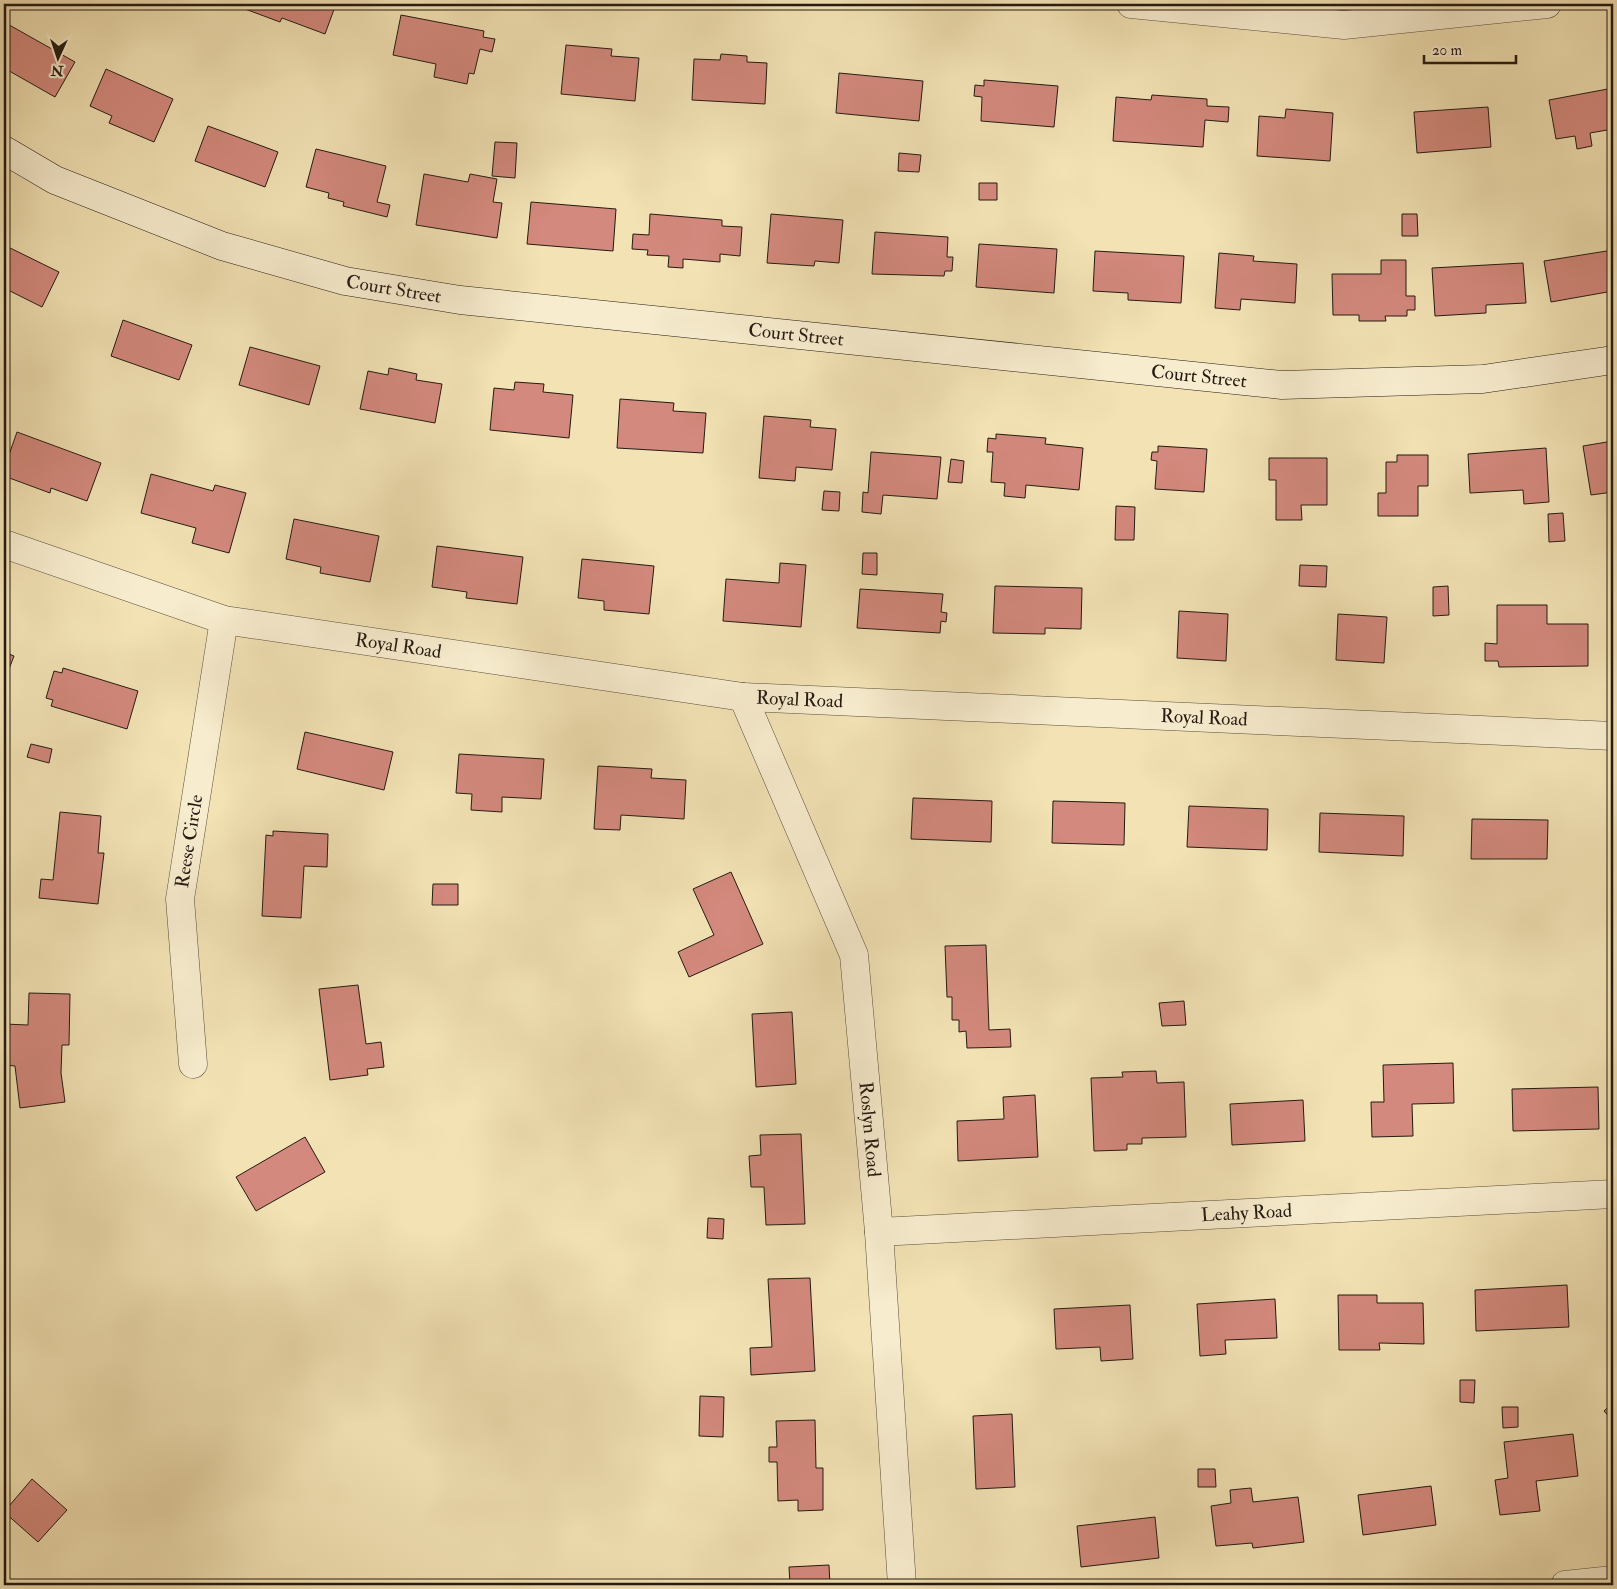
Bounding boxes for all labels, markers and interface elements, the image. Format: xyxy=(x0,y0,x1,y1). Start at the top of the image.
north arrow xyxy=(32,32,82,82)
scale bar xyxy=(1424,32,1517,64)
text: 20 m xyxy=(1432,41,1462,60)
text: N xyxy=(50,62,65,79)
street label: Court Street xyxy=(344,269,443,309)
street label: Court Street xyxy=(747,318,845,352)
street label: Court Street xyxy=(1150,360,1248,393)
street label: Royal Road xyxy=(353,628,444,664)
street label: Royal Road xyxy=(755,686,844,714)
street label: Royal Road xyxy=(1160,704,1249,732)
street label: Reese Circle xyxy=(170,793,208,890)
street label: Roslyn Road xyxy=(853,1081,886,1179)
street label: Leahy Road xyxy=(1200,1199,1293,1227)

